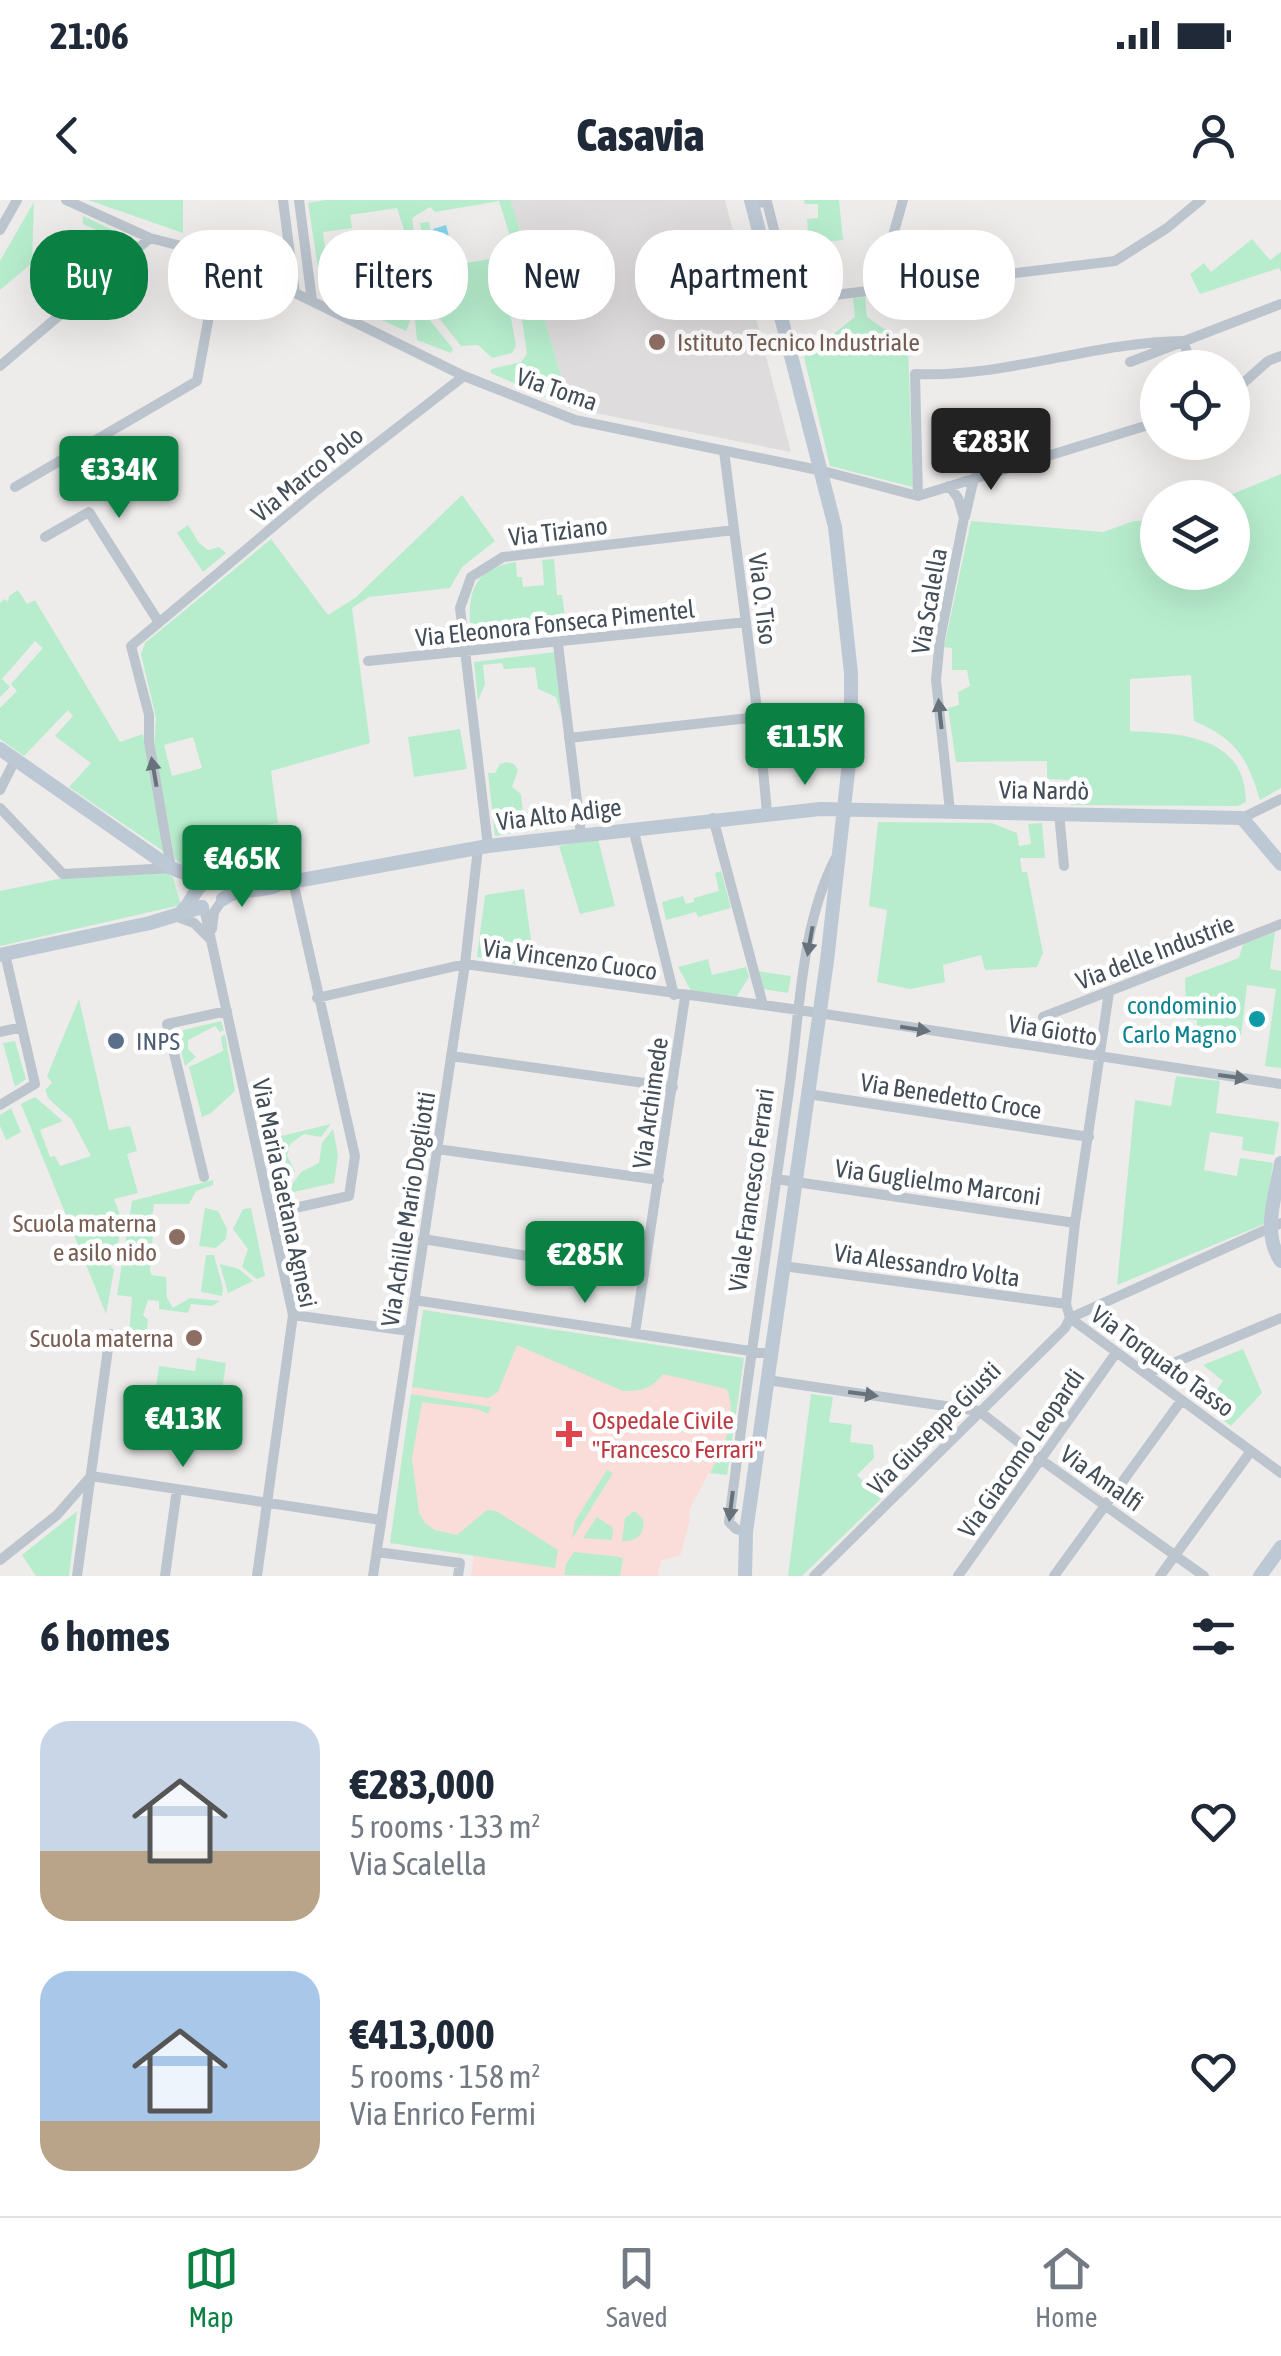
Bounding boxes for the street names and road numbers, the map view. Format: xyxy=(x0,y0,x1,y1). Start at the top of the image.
street label: Via Toma xyxy=(513,362,601,416)
street label: Via Marco Polo xyxy=(246,421,368,527)
street label: Via Tiziano xyxy=(507,511,609,551)
street label: Via Scalella xyxy=(906,546,952,656)
street label: Via O. Tiso xyxy=(744,552,782,646)
street label: Via Eleonora Fonseca Pimentel xyxy=(414,594,696,652)
street label: Via Nardò xyxy=(999,775,1089,805)
street label: Via Alto Adige xyxy=(495,792,623,836)
street label: Via delle Industrie xyxy=(1072,909,1238,995)
street label: Via Vincenzo Cuoco xyxy=(481,933,659,985)
street label: Via Giotto xyxy=(1007,1009,1099,1051)
street label: Via Archimede xyxy=(627,1036,673,1170)
street label: Via Benedetto Croce xyxy=(858,1068,1044,1124)
street label: Via Maria Gaetana Agnesi xyxy=(247,1076,323,1310)
street label: Viale Francesco Ferrari xyxy=(723,1087,779,1293)
street label: Via Achille Mario Dogliotti xyxy=(376,1089,440,1329)
street label: Via Guglielmo Marconi xyxy=(833,1154,1043,1210)
street label: Via Alessandro Volta xyxy=(832,1238,1022,1292)
street label: Via Torquato Tasso xyxy=(1086,1300,1240,1422)
street label: Via Giuseppe Giusti xyxy=(862,1356,1006,1500)
street label: Via Giacomo Leopardi xyxy=(952,1363,1090,1543)
street label: Via Amalfi xyxy=(1055,1440,1149,1516)

